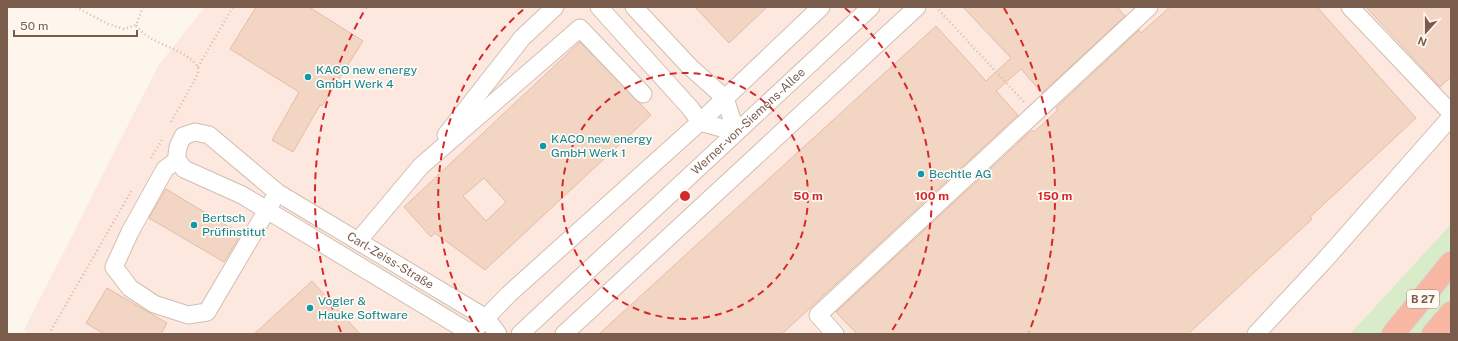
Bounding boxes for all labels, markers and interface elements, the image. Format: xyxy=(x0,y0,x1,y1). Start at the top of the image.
scale bar xyxy=(14,12,137,38)
north arrow xyxy=(1406,12,1446,52)
text: 50 m xyxy=(20,19,48,33)
text: N xyxy=(1416,34,1429,48)
place label: KACO new energy GmbH Werk 4 xyxy=(316,63,418,91)
street label: Werner-von-Siemens-Allee xyxy=(689,65,808,178)
marker: KACO new energy GmbH Werk 4 xyxy=(303,72,313,82)
place label: KACO new energy GmbH Werk 1 xyxy=(551,132,653,160)
marker: KACO new energy GmbH Werk 1 xyxy=(538,141,548,151)
place label: Bechtle AG xyxy=(929,167,992,181)
marker: Bechtle AG xyxy=(916,169,926,179)
centre of rings xyxy=(678,189,692,203)
text: 50 m xyxy=(793,189,823,203)
text: 100 m xyxy=(915,189,949,203)
text: 150 m xyxy=(1038,189,1072,203)
place label: Bertsch Prüfinstitut xyxy=(202,211,266,239)
marker: Bertsch Prüfinstitut xyxy=(189,220,199,230)
street label: Carl-Zeiss-Straße xyxy=(344,229,436,292)
road number: B 27 xyxy=(1407,290,1439,308)
place label: Vogler & Hauke Software xyxy=(318,294,408,322)
marker: Vogler & Hauke Software xyxy=(305,303,315,313)

